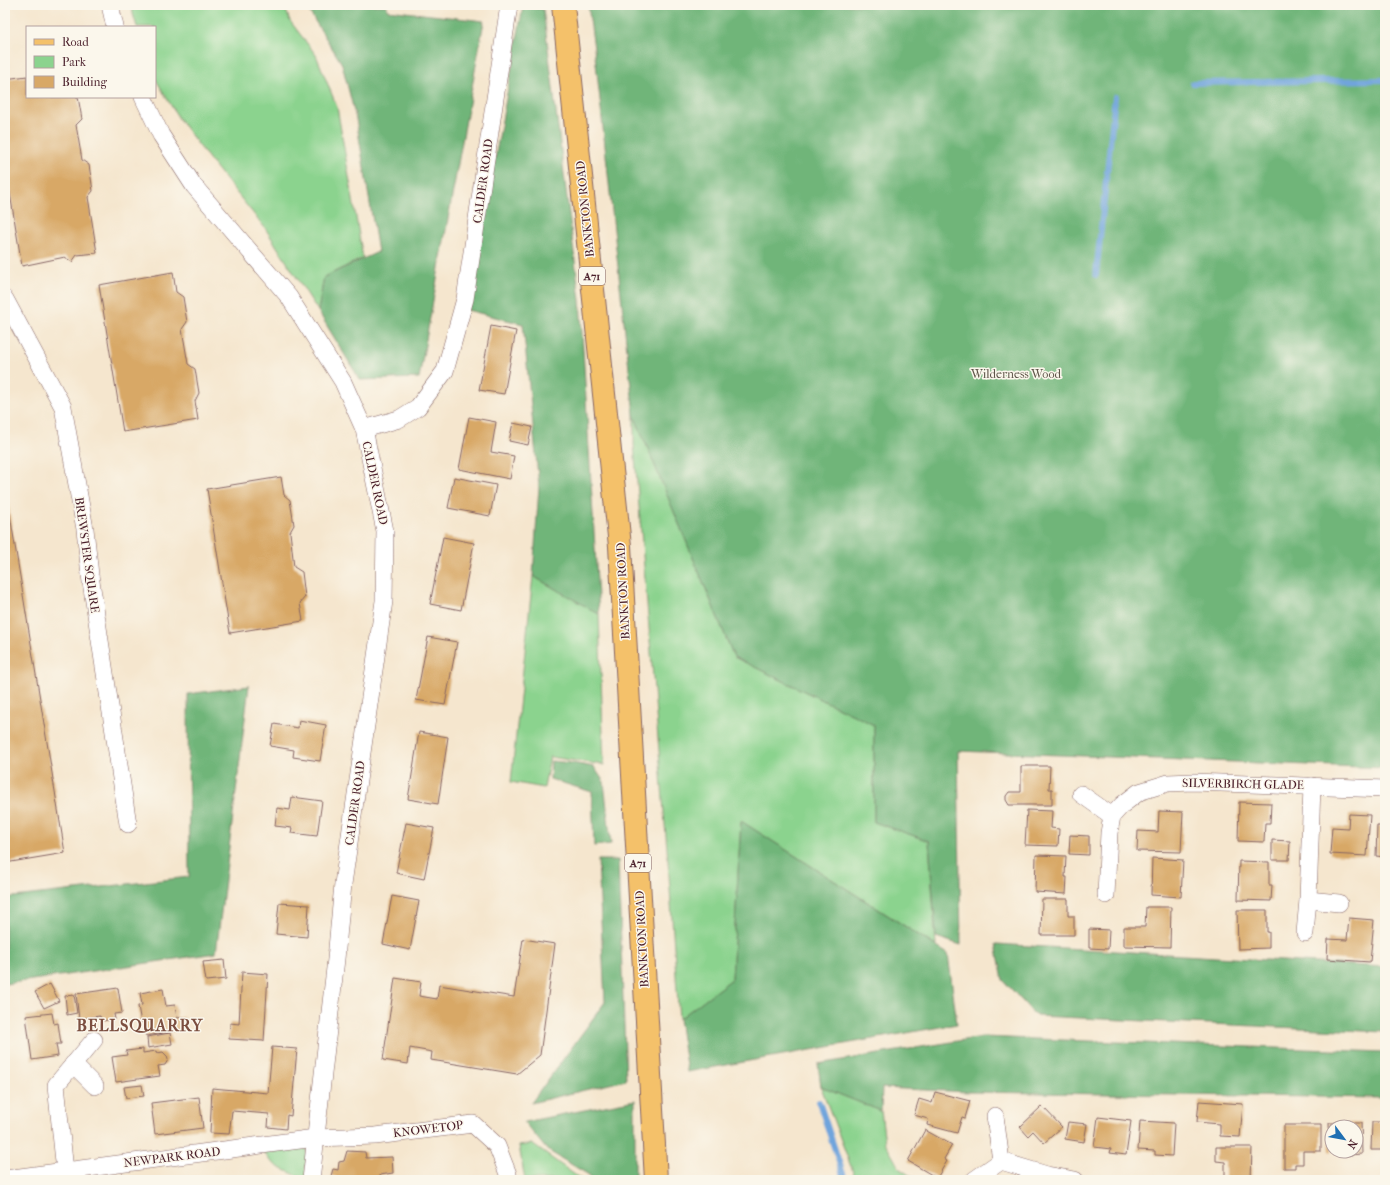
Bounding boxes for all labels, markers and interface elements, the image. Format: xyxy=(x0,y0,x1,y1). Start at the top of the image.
legend xyxy=(26,26,156,98)
text: Road xyxy=(62,35,89,49)
text: Park xyxy=(62,55,87,69)
text: Building xyxy=(62,75,107,89)
street label: CALDER ROAD xyxy=(470,138,496,224)
street label: BANKTON ROAD xyxy=(573,160,597,258)
road number: A71 xyxy=(579,267,605,285)
park label: Wilderness Wood xyxy=(970,367,1061,381)
street label: CALDER ROAD xyxy=(359,440,391,526)
street label: BREWSTER SQUARE xyxy=(72,496,102,614)
street label: BANKTON ROAD xyxy=(613,542,633,640)
street label: CALDER ROAD xyxy=(342,760,368,846)
street label: SILVERBIRCH GLADE xyxy=(1182,776,1304,792)
road number: A71 xyxy=(625,854,651,872)
street label: BANKTON ROAD xyxy=(632,890,652,988)
district label: BELLSQUARRY xyxy=(77,1016,203,1035)
street label: KNOWETOP xyxy=(392,1118,464,1140)
north arrow xyxy=(1324,1119,1364,1159)
text: N xyxy=(1344,1137,1360,1152)
street label: NEWPARK ROAD xyxy=(123,1144,221,1170)

